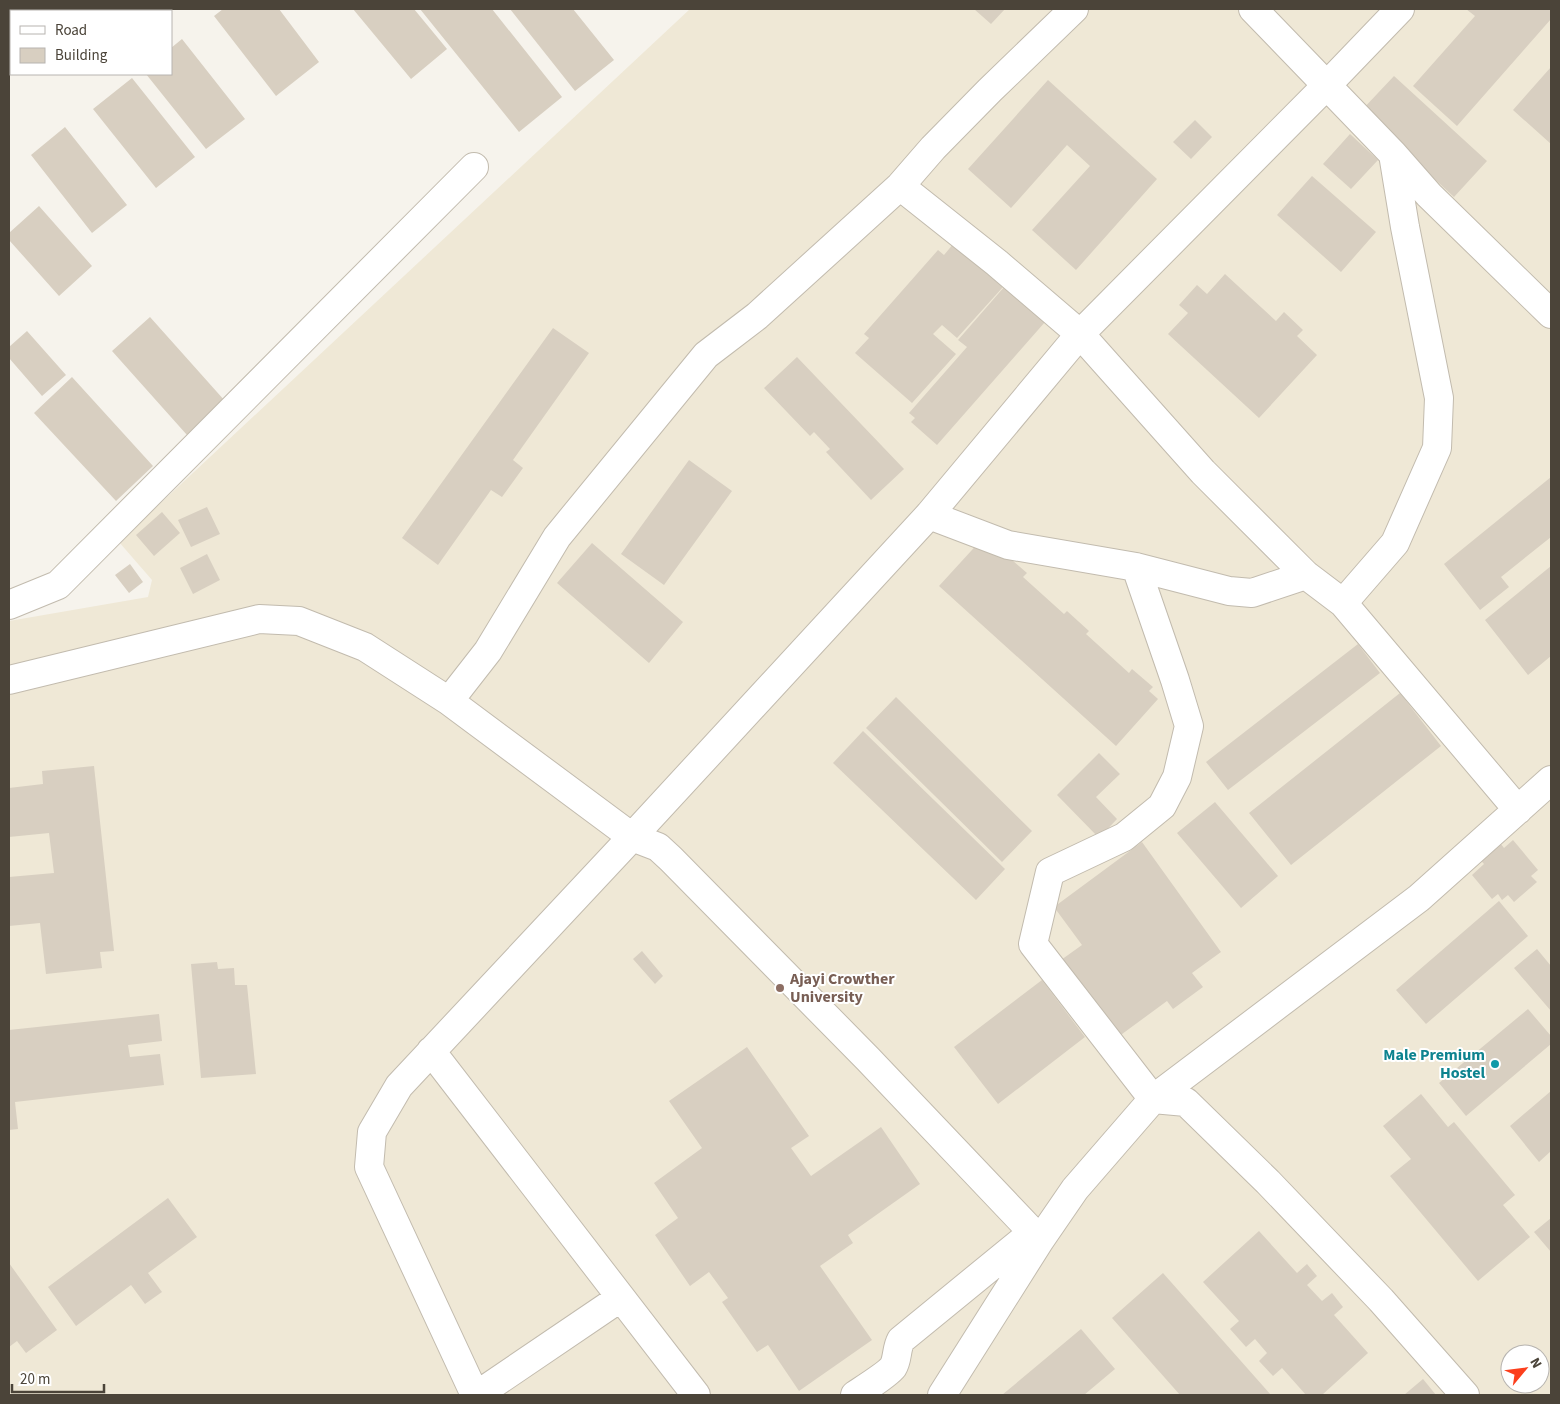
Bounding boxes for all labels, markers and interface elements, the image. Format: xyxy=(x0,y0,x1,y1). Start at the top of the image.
legend xyxy=(10,10,172,75)
text: Road xyxy=(55,20,87,41)
text: Building xyxy=(55,45,108,66)
place label: Ajayi Crowther University xyxy=(789,968,895,1008)
marker: Ajayi Crowther University xyxy=(774,982,786,994)
place label: Male Premium Hostel xyxy=(1383,1044,1485,1084)
marker: Male Premium Hostel xyxy=(1489,1058,1501,1070)
north arrow xyxy=(1500,1344,1550,1394)
text: N xyxy=(1524,1354,1546,1372)
scale bar xyxy=(12,1362,105,1394)
text: 20 m xyxy=(20,1369,50,1390)

